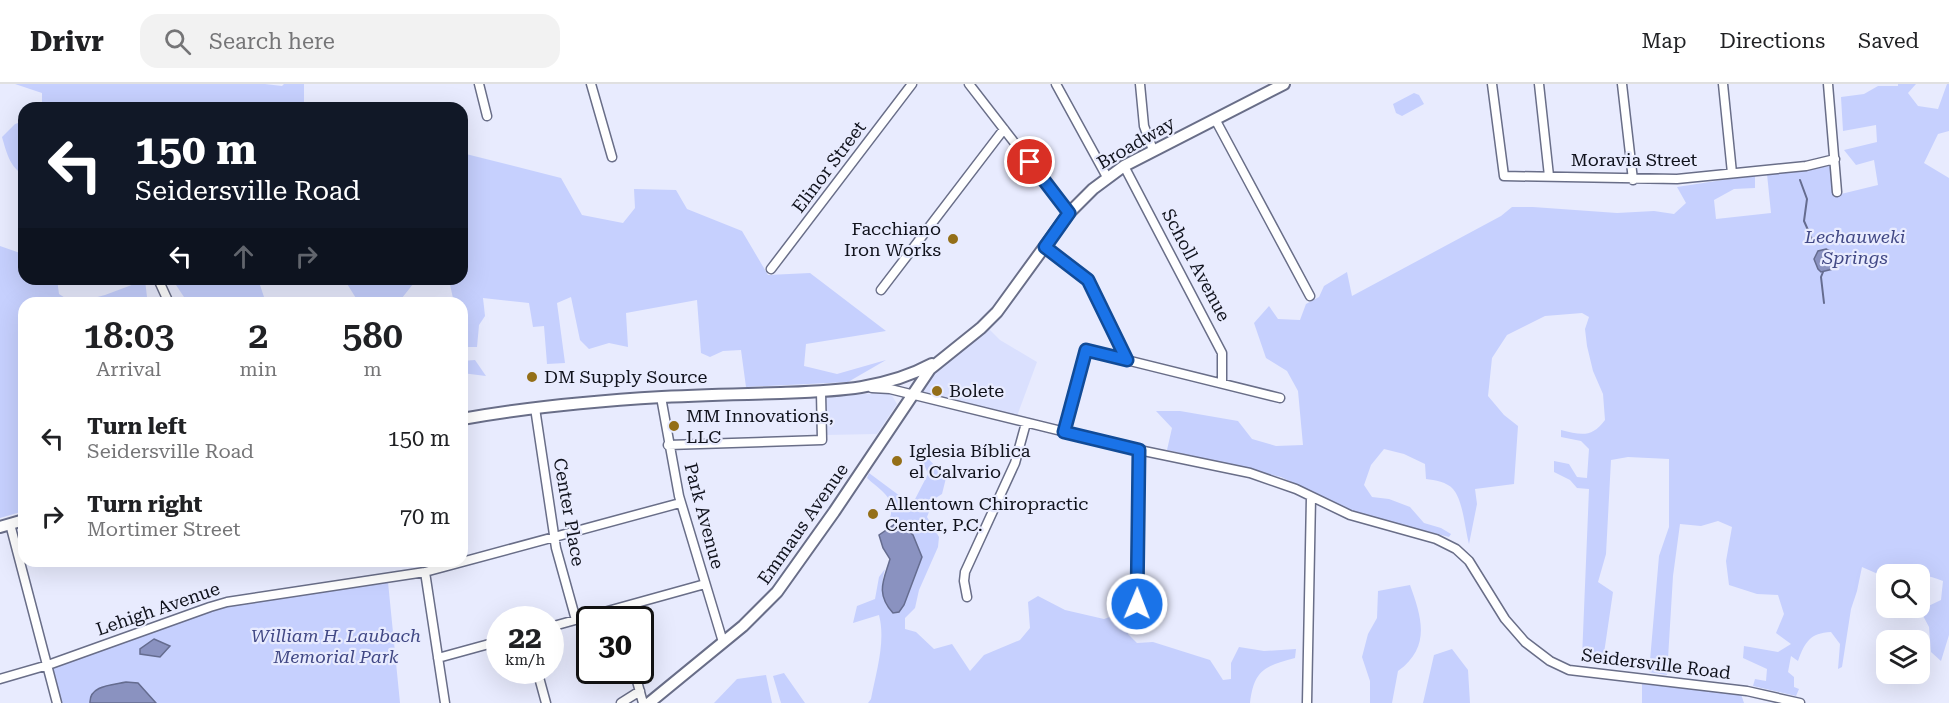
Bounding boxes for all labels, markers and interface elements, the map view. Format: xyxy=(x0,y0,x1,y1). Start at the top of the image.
search box xyxy=(140,14,560,68)
text: Drivr xyxy=(30,25,104,58)
icon: search xyxy=(161,25,194,58)
text: Search here xyxy=(209,29,335,54)
text: Map xyxy=(1642,29,1686,53)
text: Directions xyxy=(1719,29,1825,53)
text: Saved xyxy=(1858,29,1919,53)
street label: Broadway xyxy=(1093,112,1178,173)
street label: Elinor Street xyxy=(787,117,870,217)
text: 150 m xyxy=(135,125,257,174)
icon: left xyxy=(36,126,114,204)
pin xyxy=(1004,136,1055,187)
icon: arrive xyxy=(1013,145,1046,178)
street label: Moravia Street xyxy=(1571,149,1698,170)
text: Seidersville Road xyxy=(135,175,360,207)
street label: Scholl Avenue xyxy=(1158,205,1235,325)
place label: Facchiano Iron Works xyxy=(844,218,941,260)
park label: Lechauweki Springs xyxy=(1804,226,1906,268)
marker: Facchiano Iron Works xyxy=(946,232,960,246)
icon: left xyxy=(164,240,197,273)
icon: ahead xyxy=(227,240,260,273)
icon: right xyxy=(290,240,323,273)
text: 18:03 xyxy=(83,315,174,357)
text: 2 xyxy=(248,315,268,357)
text: 580 xyxy=(342,315,403,357)
text: Arrival xyxy=(96,357,161,381)
text: min xyxy=(240,357,277,381)
text: m xyxy=(363,357,382,381)
place label: DM Supply Source xyxy=(544,366,707,387)
marker: DM Supply Source xyxy=(525,370,539,384)
place label: Bolete xyxy=(949,380,1004,401)
marker: Bolete xyxy=(930,384,944,398)
place label: MM Innovations, LLC xyxy=(686,405,834,447)
text: Turn left xyxy=(87,414,187,439)
marker: MM Innovations, LLC xyxy=(667,419,681,433)
icon: left xyxy=(36,422,69,455)
text: 150 m xyxy=(387,426,450,451)
text: Seidersville Road xyxy=(87,439,254,463)
place label: Iglesia Bíblica el Calvario xyxy=(909,440,1031,482)
marker: Iglesia Bíblica el Calvario xyxy=(890,454,904,468)
street label: Center Place xyxy=(550,456,589,568)
street label: Emmaus Avenue xyxy=(753,459,852,588)
street label: Park Avenue xyxy=(680,461,729,571)
text: Turn right xyxy=(87,492,202,517)
place label: Allentown Chiropractic Center, P.C. xyxy=(885,493,1088,535)
icon: right xyxy=(36,500,69,533)
text: 70 m xyxy=(400,504,450,529)
marker: Allentown Chiropractic Center, P.C. xyxy=(866,507,880,521)
text: Mortimer Street xyxy=(87,517,240,541)
map controls xyxy=(1876,564,1930,684)
button: search xyxy=(1876,564,1930,618)
position arrow xyxy=(1105,572,1169,636)
street label: Lehigh Avenue xyxy=(93,578,222,639)
speed limit sign: 30 xyxy=(576,606,654,684)
text: 22 xyxy=(508,620,542,655)
park label: William H. Laubach Memorial Park xyxy=(251,625,421,667)
button: layers xyxy=(1876,630,1930,684)
street label: Seidersville Road xyxy=(1580,644,1732,683)
text: km/h xyxy=(505,651,545,669)

